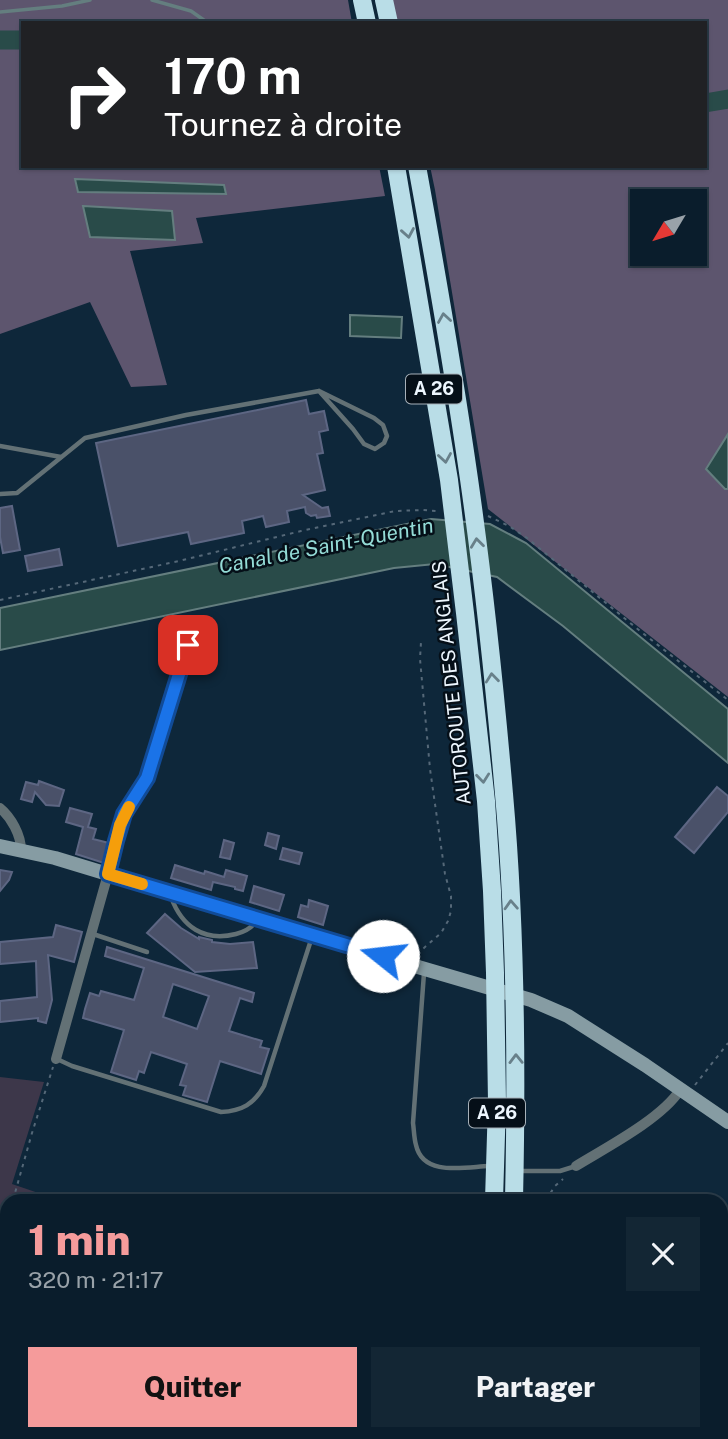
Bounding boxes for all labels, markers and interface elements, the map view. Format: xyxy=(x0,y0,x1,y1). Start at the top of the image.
text: 170 m xyxy=(164,47,302,105)
icon: right xyxy=(49,49,140,140)
text: Tournez à droite xyxy=(164,106,402,143)
north arrow xyxy=(630,189,707,266)
map controls xyxy=(630,189,707,266)
one-way arrow xyxy=(400,228,415,239)
one-way arrow xyxy=(437,312,452,324)
road number: A 26 xyxy=(406,374,462,404)
one-way arrow xyxy=(437,452,452,464)
water label: Canal de Saint-Quentin xyxy=(216,512,435,579)
one-way arrow xyxy=(469,537,484,549)
street label: AUTOROUTE DES ANGLAIS xyxy=(427,560,475,806)
pin xyxy=(158,615,218,675)
icon: arrive xyxy=(169,626,207,664)
one-way arrow xyxy=(485,672,500,684)
one-way arrow xyxy=(475,773,490,784)
one-way arrow xyxy=(504,899,519,910)
position arrow xyxy=(346,919,420,993)
one-way arrow xyxy=(508,1053,524,1064)
road number: A 26 xyxy=(469,1098,525,1128)
text: 1 min xyxy=(28,1215,131,1264)
button: close xyxy=(626,1217,700,1291)
text: 320 m · 21:17 xyxy=(28,1266,164,1293)
button: Quitter xyxy=(28,1347,357,1427)
button: Partager xyxy=(371,1347,700,1427)

